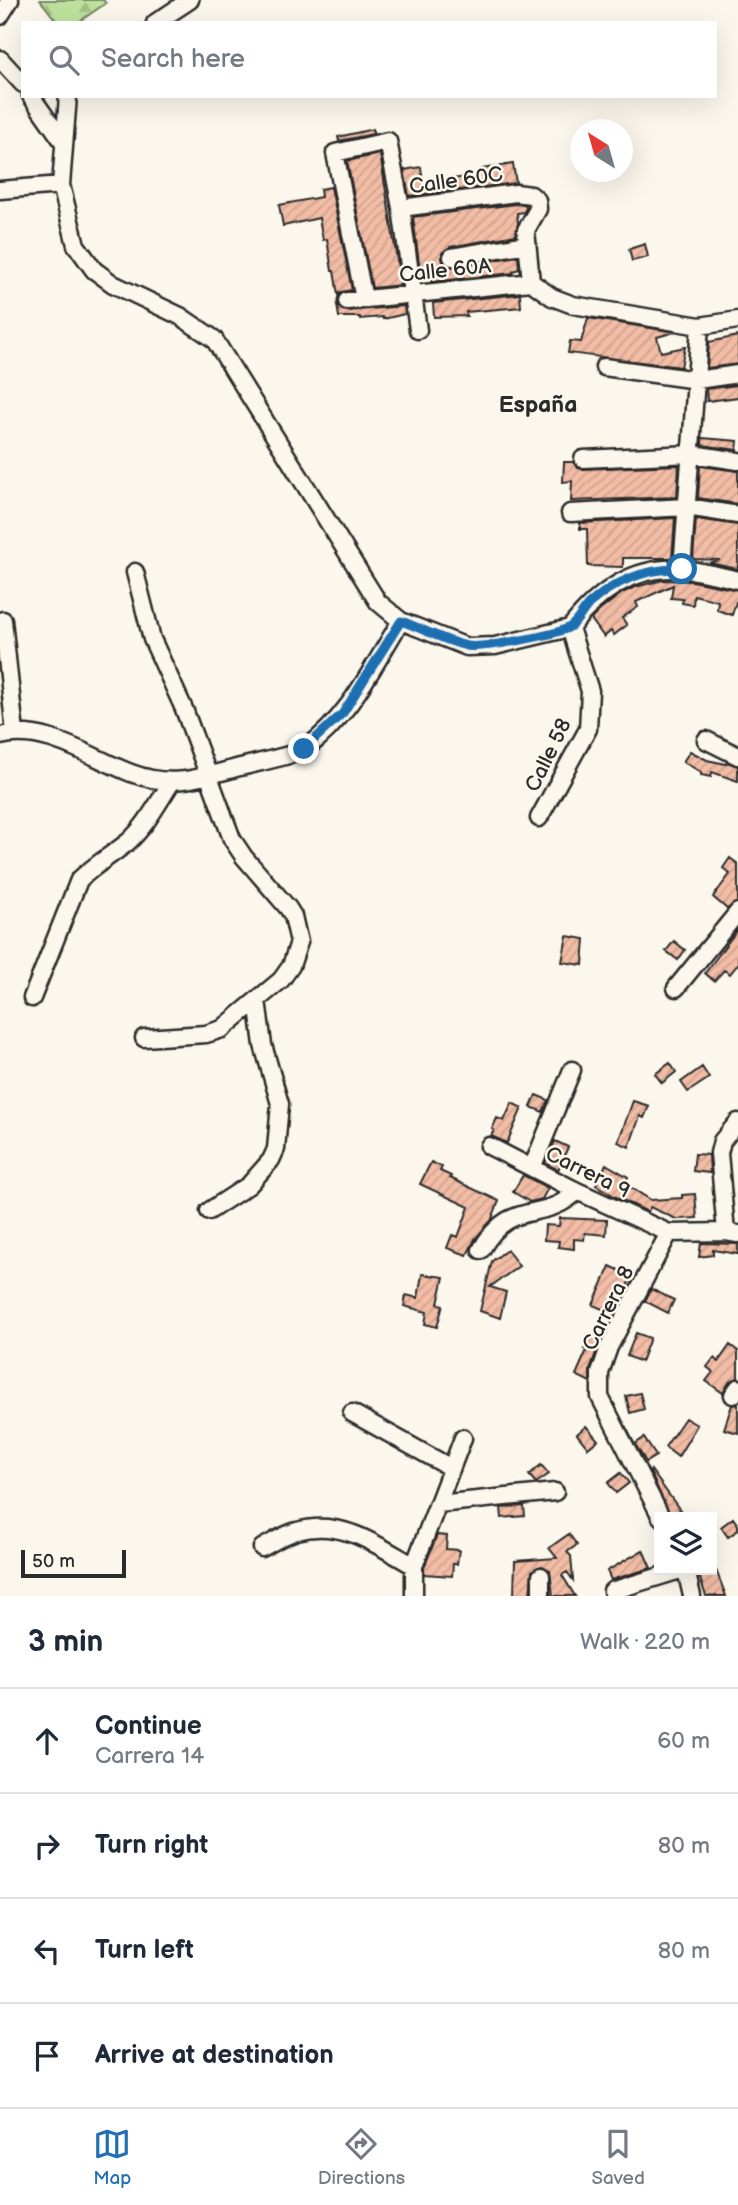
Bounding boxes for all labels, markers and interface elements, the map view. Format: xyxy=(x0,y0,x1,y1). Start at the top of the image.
search box xyxy=(21,21,717,98)
icon: search xyxy=(45,41,83,79)
text: Search here xyxy=(101,44,245,75)
north arrow xyxy=(570,119,633,182)
street label: Calle 60C xyxy=(408,162,505,199)
street label: Calle 60A xyxy=(398,253,492,288)
district label: España xyxy=(499,391,577,419)
route start xyxy=(666,553,697,584)
street label: Calle 58 xyxy=(520,714,577,796)
route end xyxy=(288,733,319,764)
street label: Carrera 9 xyxy=(541,1141,634,1204)
street label: Carrera 8 xyxy=(577,1262,640,1355)
map controls xyxy=(654,1512,717,1575)
button: layers xyxy=(654,1512,717,1575)
scale bar xyxy=(21,1547,126,1579)
text: 50 m xyxy=(32,1550,75,1573)
text: 3 min xyxy=(28,1624,103,1660)
text: Walk · 220 m xyxy=(580,1628,710,1656)
text: Continue xyxy=(95,1711,202,1742)
icon: ahead xyxy=(28,1722,66,1760)
text: 60 m xyxy=(657,1727,710,1755)
text: Carrera 14 xyxy=(95,1742,204,1770)
icon: right xyxy=(28,1827,66,1865)
text: Turn right xyxy=(95,1830,208,1861)
text: 80 m xyxy=(658,1832,710,1860)
icon: left xyxy=(28,1932,66,1970)
text: Turn left xyxy=(95,1935,194,1966)
text: 80 m xyxy=(658,1937,710,1965)
icon: arrive xyxy=(28,2037,66,2075)
text: Arrive at destination xyxy=(95,2040,334,2071)
tab: Map xyxy=(93,2125,131,2190)
tab: Directions xyxy=(318,2125,405,2190)
tab: Saved xyxy=(591,2125,645,2190)

